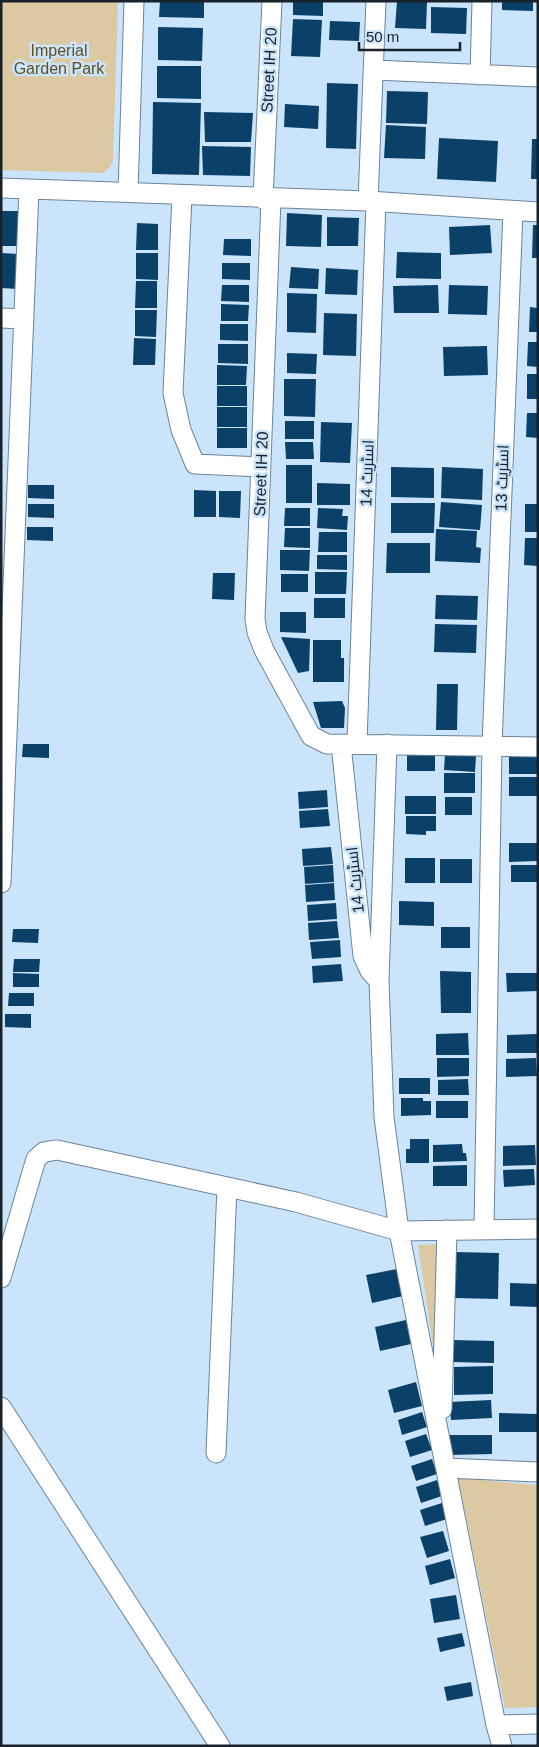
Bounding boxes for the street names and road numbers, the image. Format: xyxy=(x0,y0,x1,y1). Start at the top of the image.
street label: Street IH 20 xyxy=(258,27,280,113)
street label: Street IH 20 xyxy=(251,431,271,517)
street label: اسٹریٹ 14 xyxy=(357,439,378,507)
street label: اسٹریٹ 13 xyxy=(492,444,513,512)
street label: اسٹریٹ 14 xyxy=(343,846,368,914)

